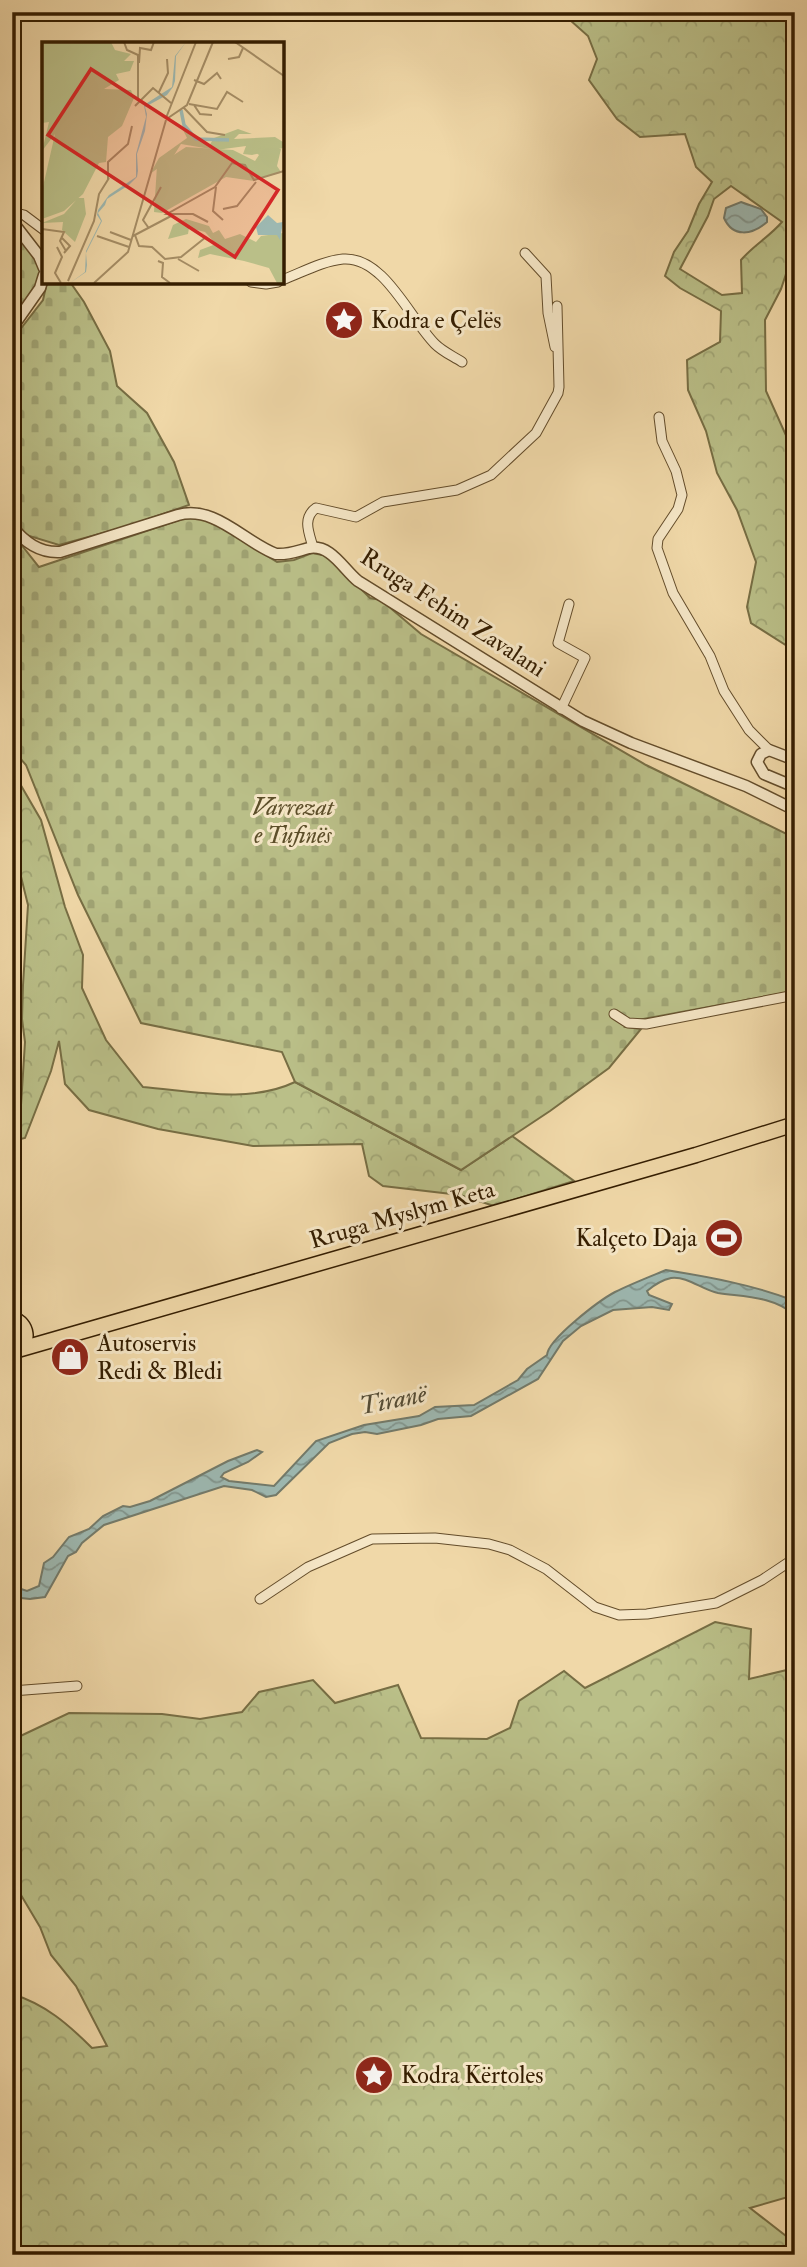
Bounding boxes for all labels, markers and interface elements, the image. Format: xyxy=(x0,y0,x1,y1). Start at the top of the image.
inset map xyxy=(42,42,284,284)
place icon: Kodra e Çelës xyxy=(323,299,365,341)
place label: Kodra e Çelës xyxy=(371,305,502,336)
street label: Rruga Fehim Zavalani xyxy=(354,542,552,684)
park label: Varrezat e Tufinës xyxy=(252,792,335,851)
street label: Rruga Myslym Keta xyxy=(306,1173,499,1256)
sports icon: Kalçeto Daja xyxy=(703,1217,745,1259)
place label: Kalçeto Daja xyxy=(575,1223,698,1254)
place label: Autoservis Redi & Bledi xyxy=(96,1328,222,1387)
shop icon: Autoservis Redi & Bledi xyxy=(49,1336,91,1378)
water label: Tiranë xyxy=(357,1377,431,1422)
place icon: Kodra Kërtoles xyxy=(353,2054,395,2096)
place label: Kodra Kërtoles xyxy=(401,2060,543,2091)

